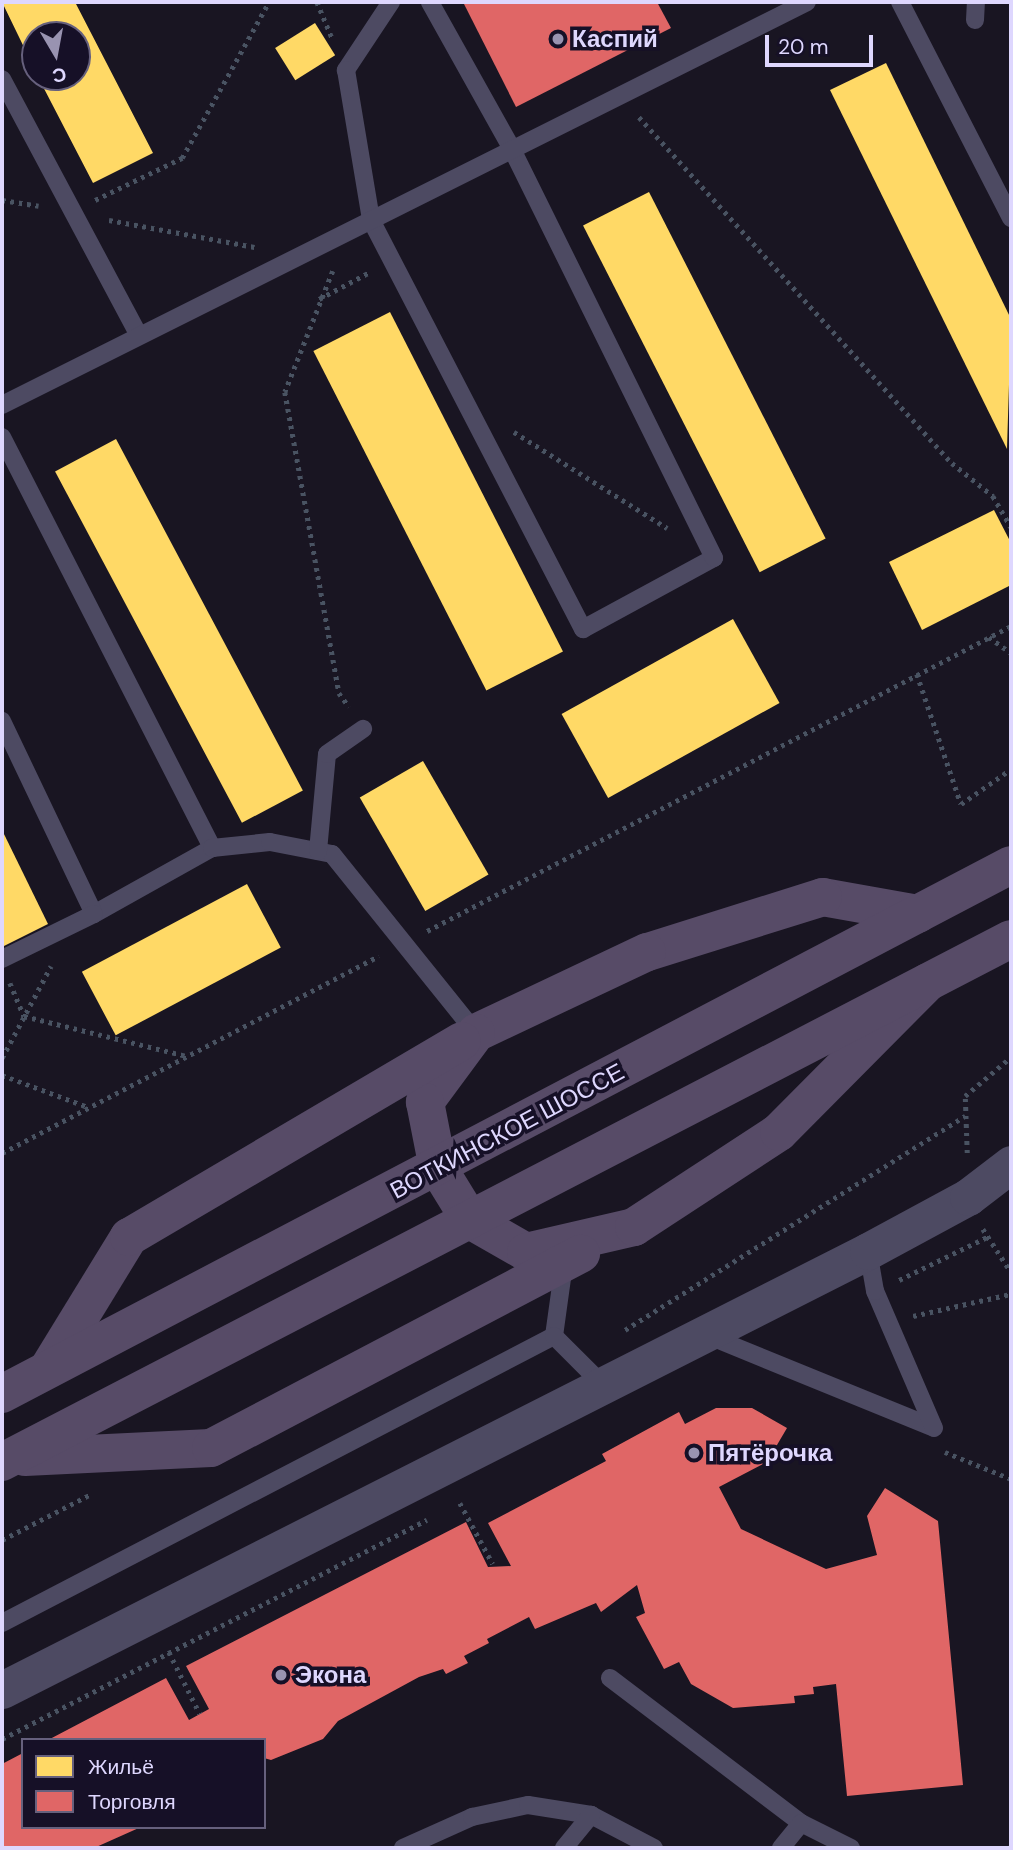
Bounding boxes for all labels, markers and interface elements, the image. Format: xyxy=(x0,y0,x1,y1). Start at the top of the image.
north arrow xyxy=(21,21,91,91)
scale bar xyxy=(768,21,876,65)
place label: Каспий xyxy=(572,25,658,53)
marker: Каспий xyxy=(550,31,566,47)
text: 20 m xyxy=(778,33,829,61)
text: С xyxy=(50,62,68,89)
street label: ВОТКИНСКОЕ ШОССЕ xyxy=(385,1057,629,1205)
place label: Пятёрочка xyxy=(708,1439,832,1467)
marker: Пятёрочка xyxy=(686,1445,702,1461)
place label: Экона xyxy=(295,1661,366,1689)
marker: Экона xyxy=(273,1667,289,1683)
legend xyxy=(21,1738,266,1829)
text: Жильё xyxy=(88,1753,154,1781)
text: Торговля xyxy=(88,1788,176,1816)

